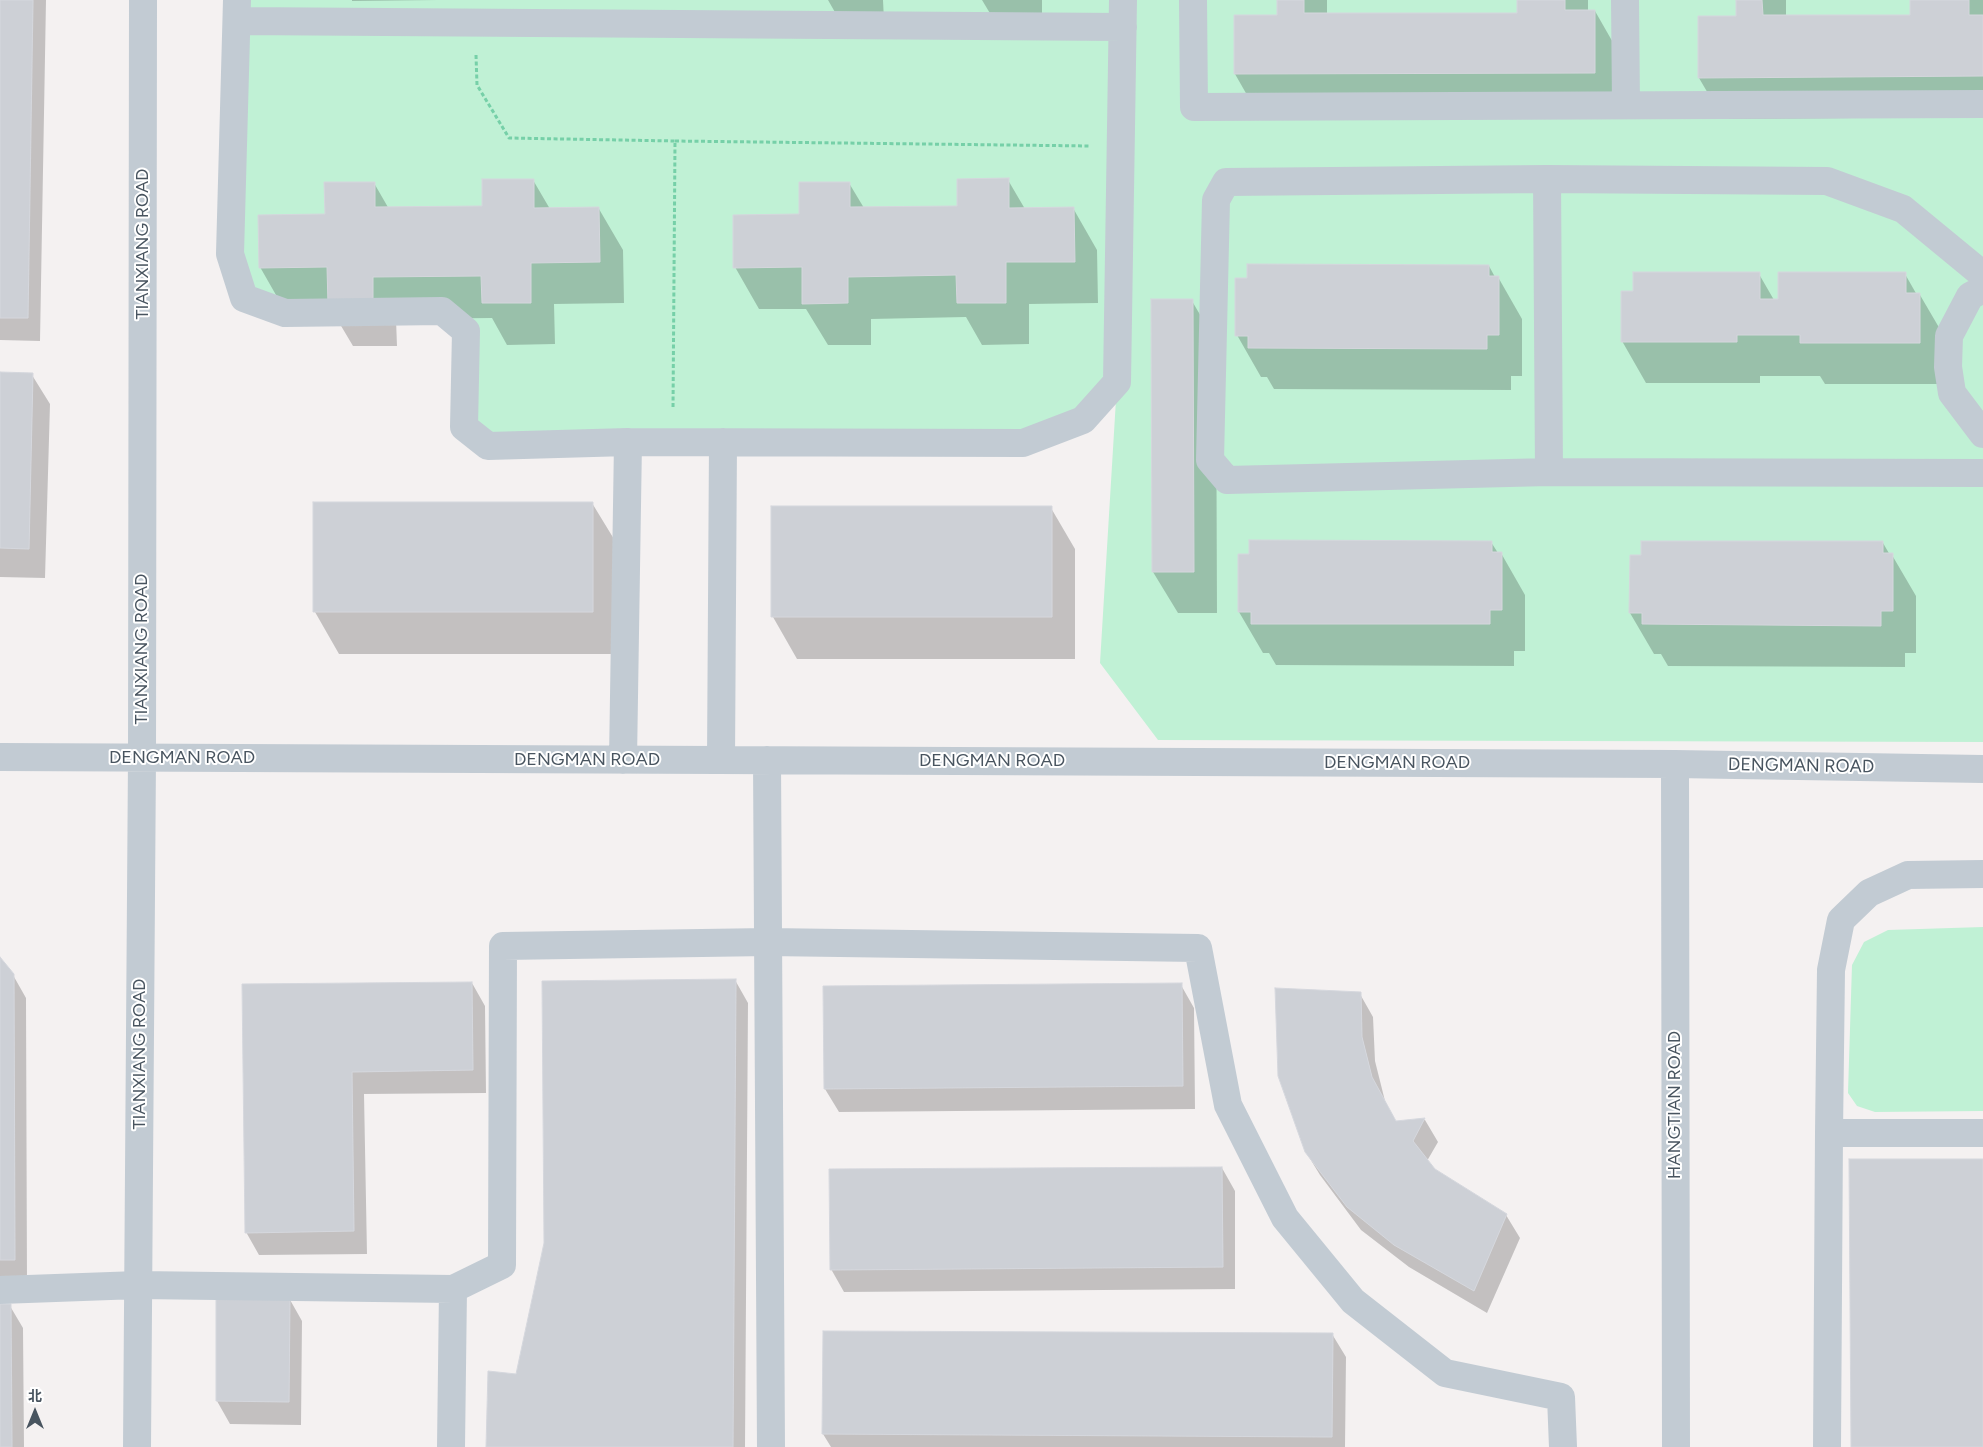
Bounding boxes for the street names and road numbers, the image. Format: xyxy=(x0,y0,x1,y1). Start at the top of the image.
street label: TIANXIANG ROAD xyxy=(132,169,154,319)
street label: TIANXIANG ROAD xyxy=(131,574,153,724)
street label: DENGMAN ROAD xyxy=(109,747,255,769)
street label: DENGMAN ROAD xyxy=(514,749,660,771)
street label: DENGMAN ROAD xyxy=(919,750,1065,772)
street label: DENGMAN ROAD xyxy=(1324,752,1470,774)
street label: DENGMAN ROAD xyxy=(1728,754,1874,778)
street label: TIANXIANG ROAD xyxy=(129,979,151,1129)
street label: HANGTIAN ROAD xyxy=(1664,1031,1686,1179)

